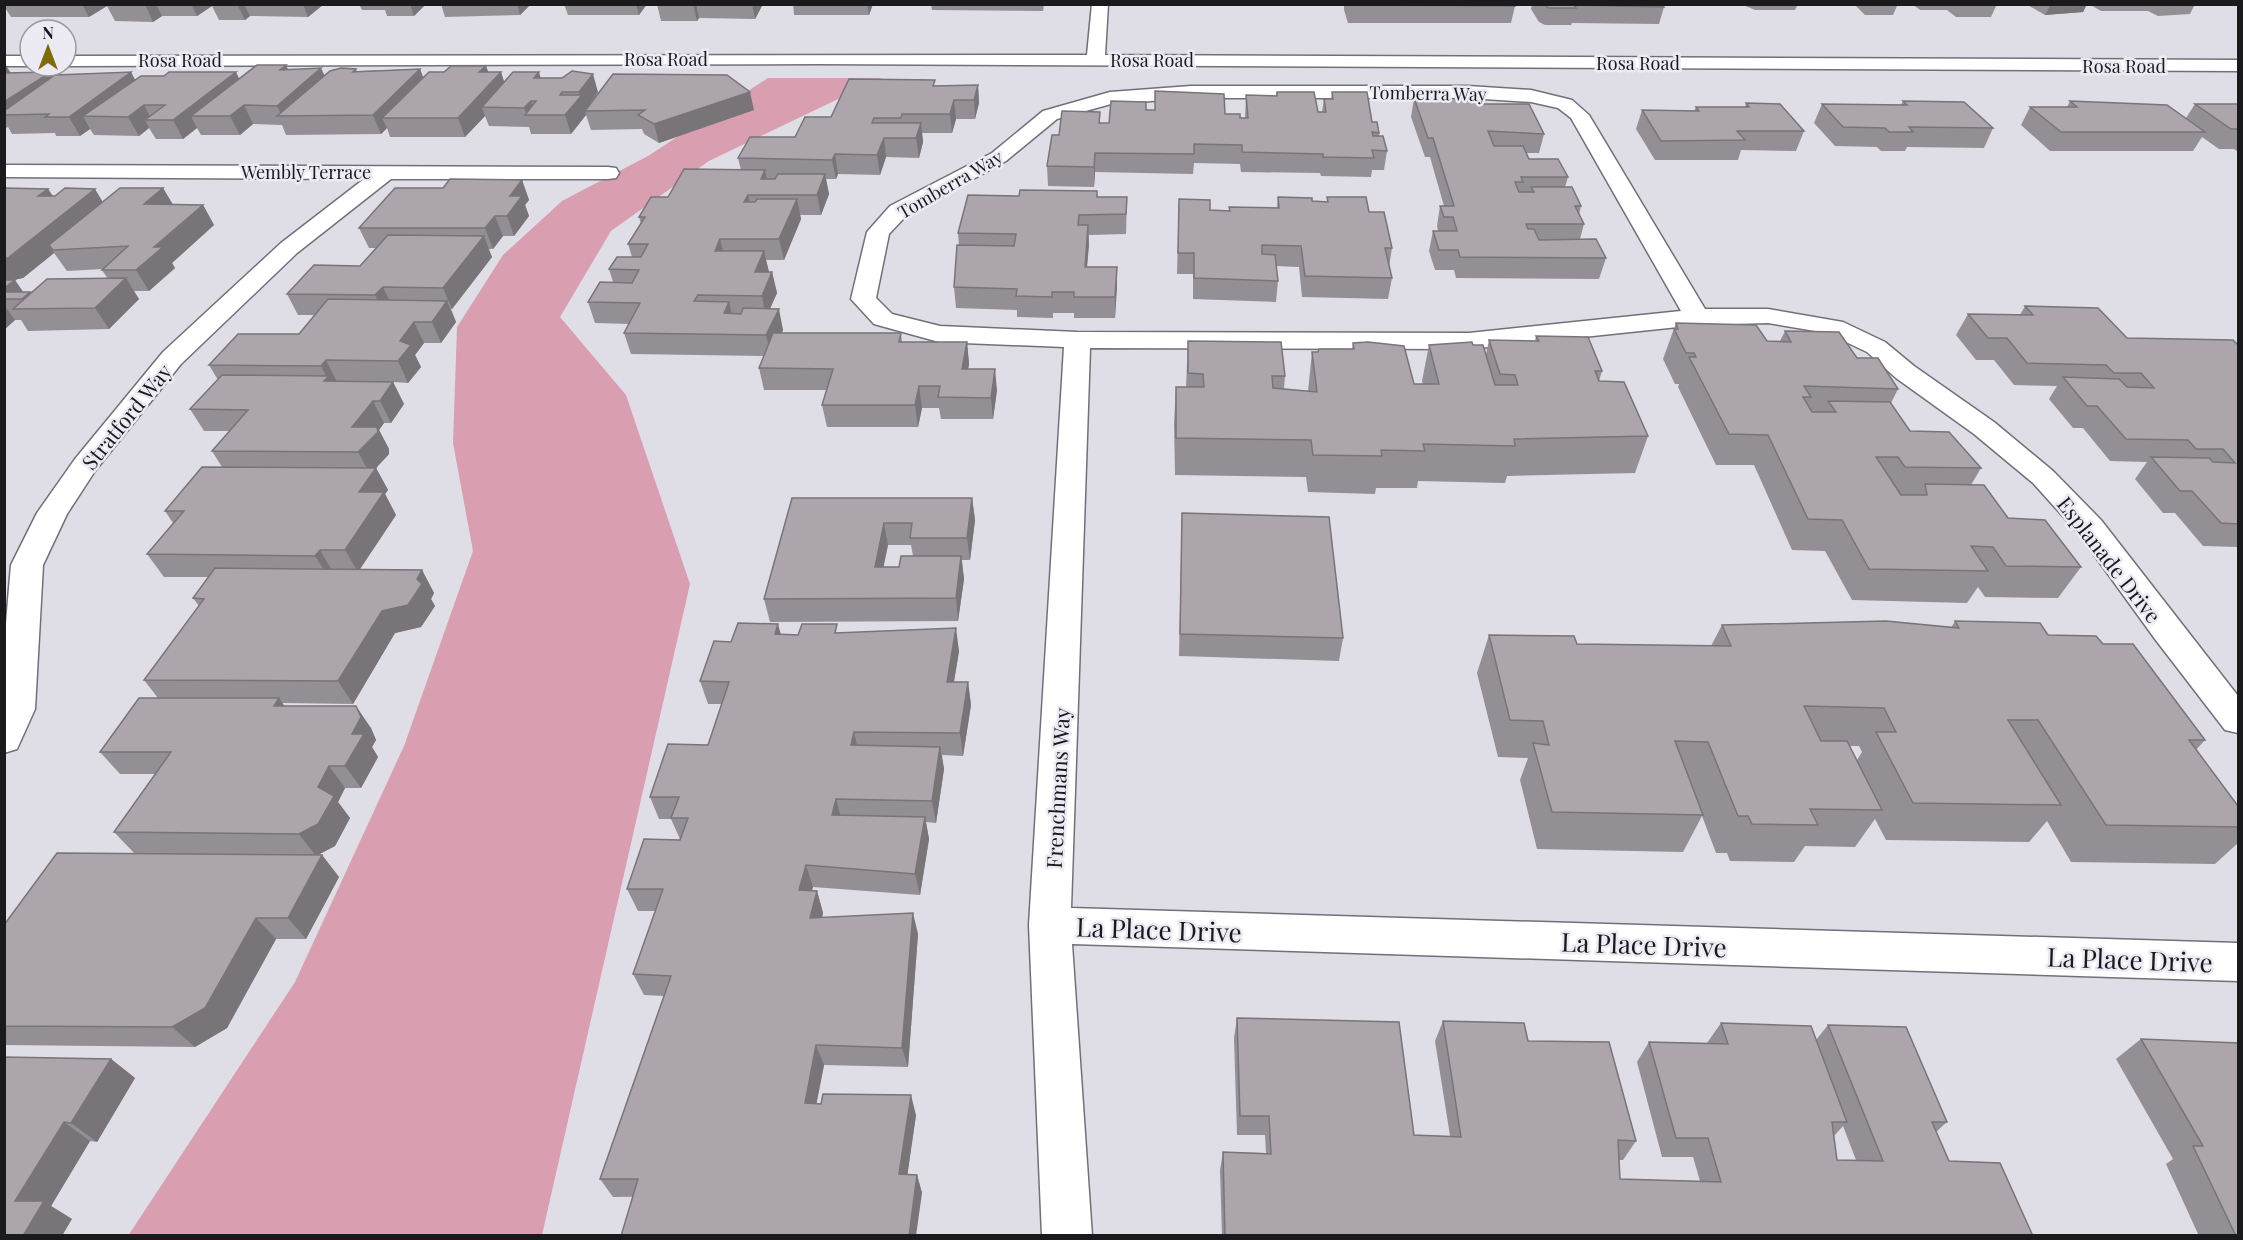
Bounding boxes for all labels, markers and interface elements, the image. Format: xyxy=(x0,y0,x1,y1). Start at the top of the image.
north arrow xyxy=(18,18,78,78)
text: N xyxy=(42,22,54,43)
street label: Rosa Road xyxy=(624,47,708,71)
street label: Rosa Road xyxy=(138,48,222,72)
street label: Rosa Road xyxy=(1110,48,1194,72)
street label: Rosa Road xyxy=(1596,51,1680,75)
street label: Rosa Road xyxy=(2082,54,2166,78)
street label: Tomberra Way xyxy=(1369,80,1487,106)
street label: Tomberra Way xyxy=(893,144,1007,224)
street label: Wembly Terrace xyxy=(240,160,371,184)
street label: Stratford Way xyxy=(75,357,178,475)
street label: Esplanade Drive xyxy=(2052,490,2168,628)
street label: Frenchmans Way xyxy=(1039,706,1075,869)
street label: La Place Drive xyxy=(1076,909,1242,949)
street label: La Place Drive xyxy=(1561,924,1727,964)
street label: La Place Drive xyxy=(2047,939,2213,979)

